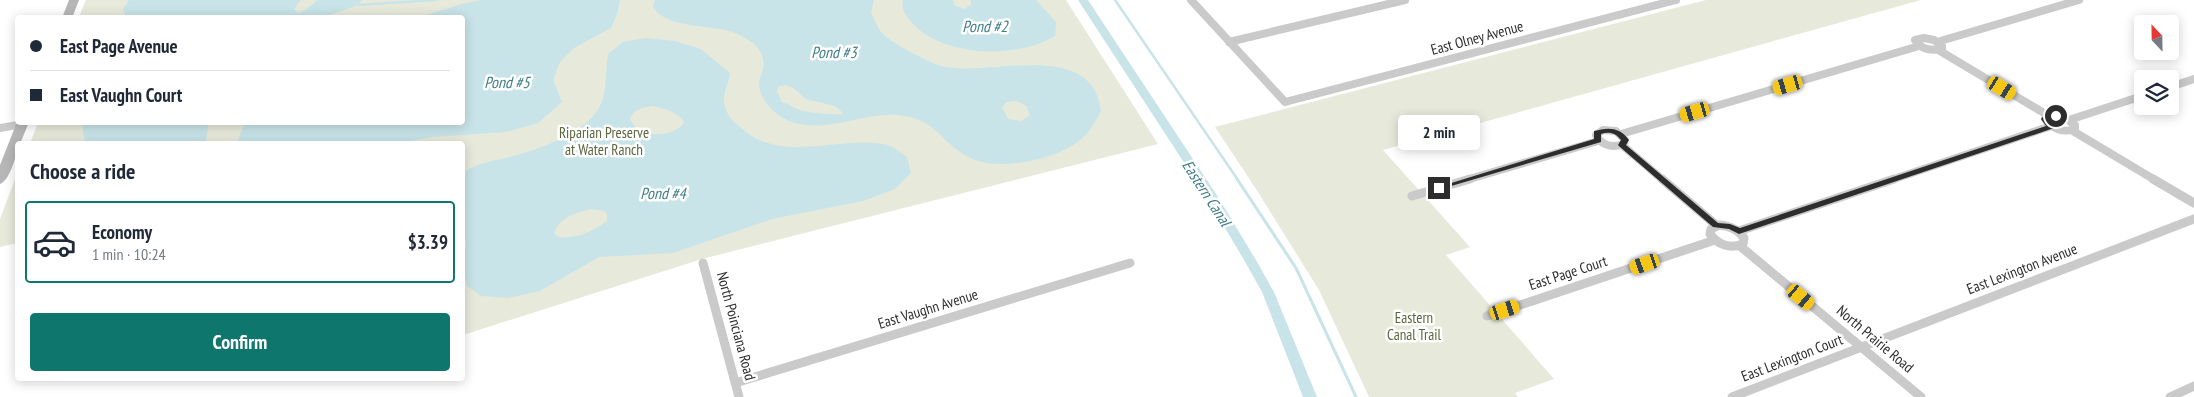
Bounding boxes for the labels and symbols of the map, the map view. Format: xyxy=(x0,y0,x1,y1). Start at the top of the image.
north arrow xyxy=(2134,15,2179,60)
water label: Pond #2 xyxy=(962,16,1009,36)
street label: East Olney Avenue xyxy=(1429,16,1525,59)
water label: Pond #3 xyxy=(811,42,858,62)
water label: Pond #5 xyxy=(484,72,531,92)
car xyxy=(1771,74,1804,96)
car xyxy=(1985,74,2018,102)
car xyxy=(1678,101,1711,123)
route start xyxy=(2045,105,2067,127)
callout: 2 min xyxy=(1398,116,1480,150)
park label: Riparian Preserve at Water Ranch xyxy=(559,123,649,159)
water label: Eastern Canal xyxy=(1178,156,1237,231)
route end xyxy=(1428,177,1450,199)
water label: Pond #4 xyxy=(640,183,687,203)
street label: East Lexington Avenue xyxy=(1964,239,2080,298)
street label: East Page Court xyxy=(1526,251,1609,294)
car xyxy=(1628,252,1661,276)
street label: North Poinciana Road xyxy=(713,270,760,382)
car xyxy=(1784,282,1817,312)
street label: East Vaughn Avenue xyxy=(876,284,980,333)
car xyxy=(1488,298,1521,322)
street label: North Prairie Road xyxy=(1833,301,1918,376)
park label: Eastern Canal Trail xyxy=(1387,308,1441,344)
street label: East Lexington Court xyxy=(1738,329,1845,386)

